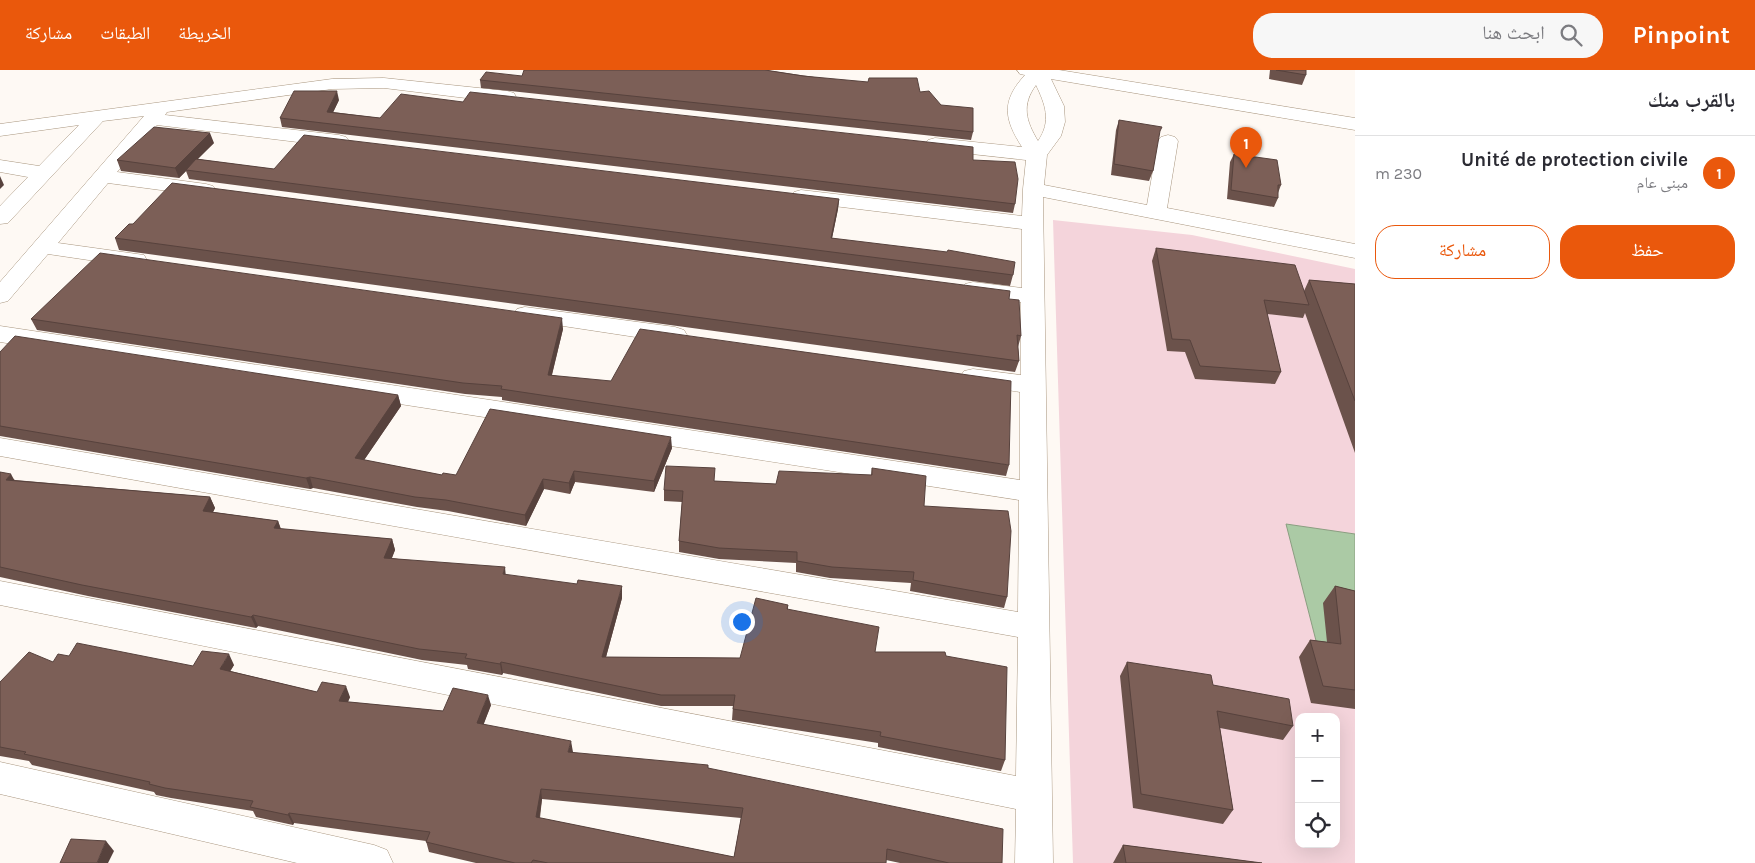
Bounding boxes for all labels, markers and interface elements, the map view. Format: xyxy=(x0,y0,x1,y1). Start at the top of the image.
search box xyxy=(1253,13,1603,58)
icon: search xyxy=(1557,21,1585,49)
text: Pinpoint xyxy=(1633,21,1730,49)
text: مشاركة xyxy=(25,22,72,44)
text: الطبقات xyxy=(100,22,150,44)
text: الخريطة xyxy=(178,22,231,44)
text: ابحث هنا xyxy=(1482,22,1545,44)
text: بالقرب منك xyxy=(1648,88,1735,112)
pin: 1 xyxy=(1230,127,1262,168)
text: Unité de protection civile xyxy=(1461,149,1688,171)
text: 230 m xyxy=(1375,164,1422,183)
text: 1 xyxy=(1716,164,1722,183)
text: مبنى عام xyxy=(1637,173,1688,192)
button: مشاركة xyxy=(1375,225,1550,279)
button: حفظ xyxy=(1560,225,1735,279)
your location xyxy=(729,609,755,635)
map controls xyxy=(1295,713,1340,848)
button: + xyxy=(1295,713,1340,758)
button: − xyxy=(1295,758,1340,803)
button: locate xyxy=(1295,803,1340,848)

